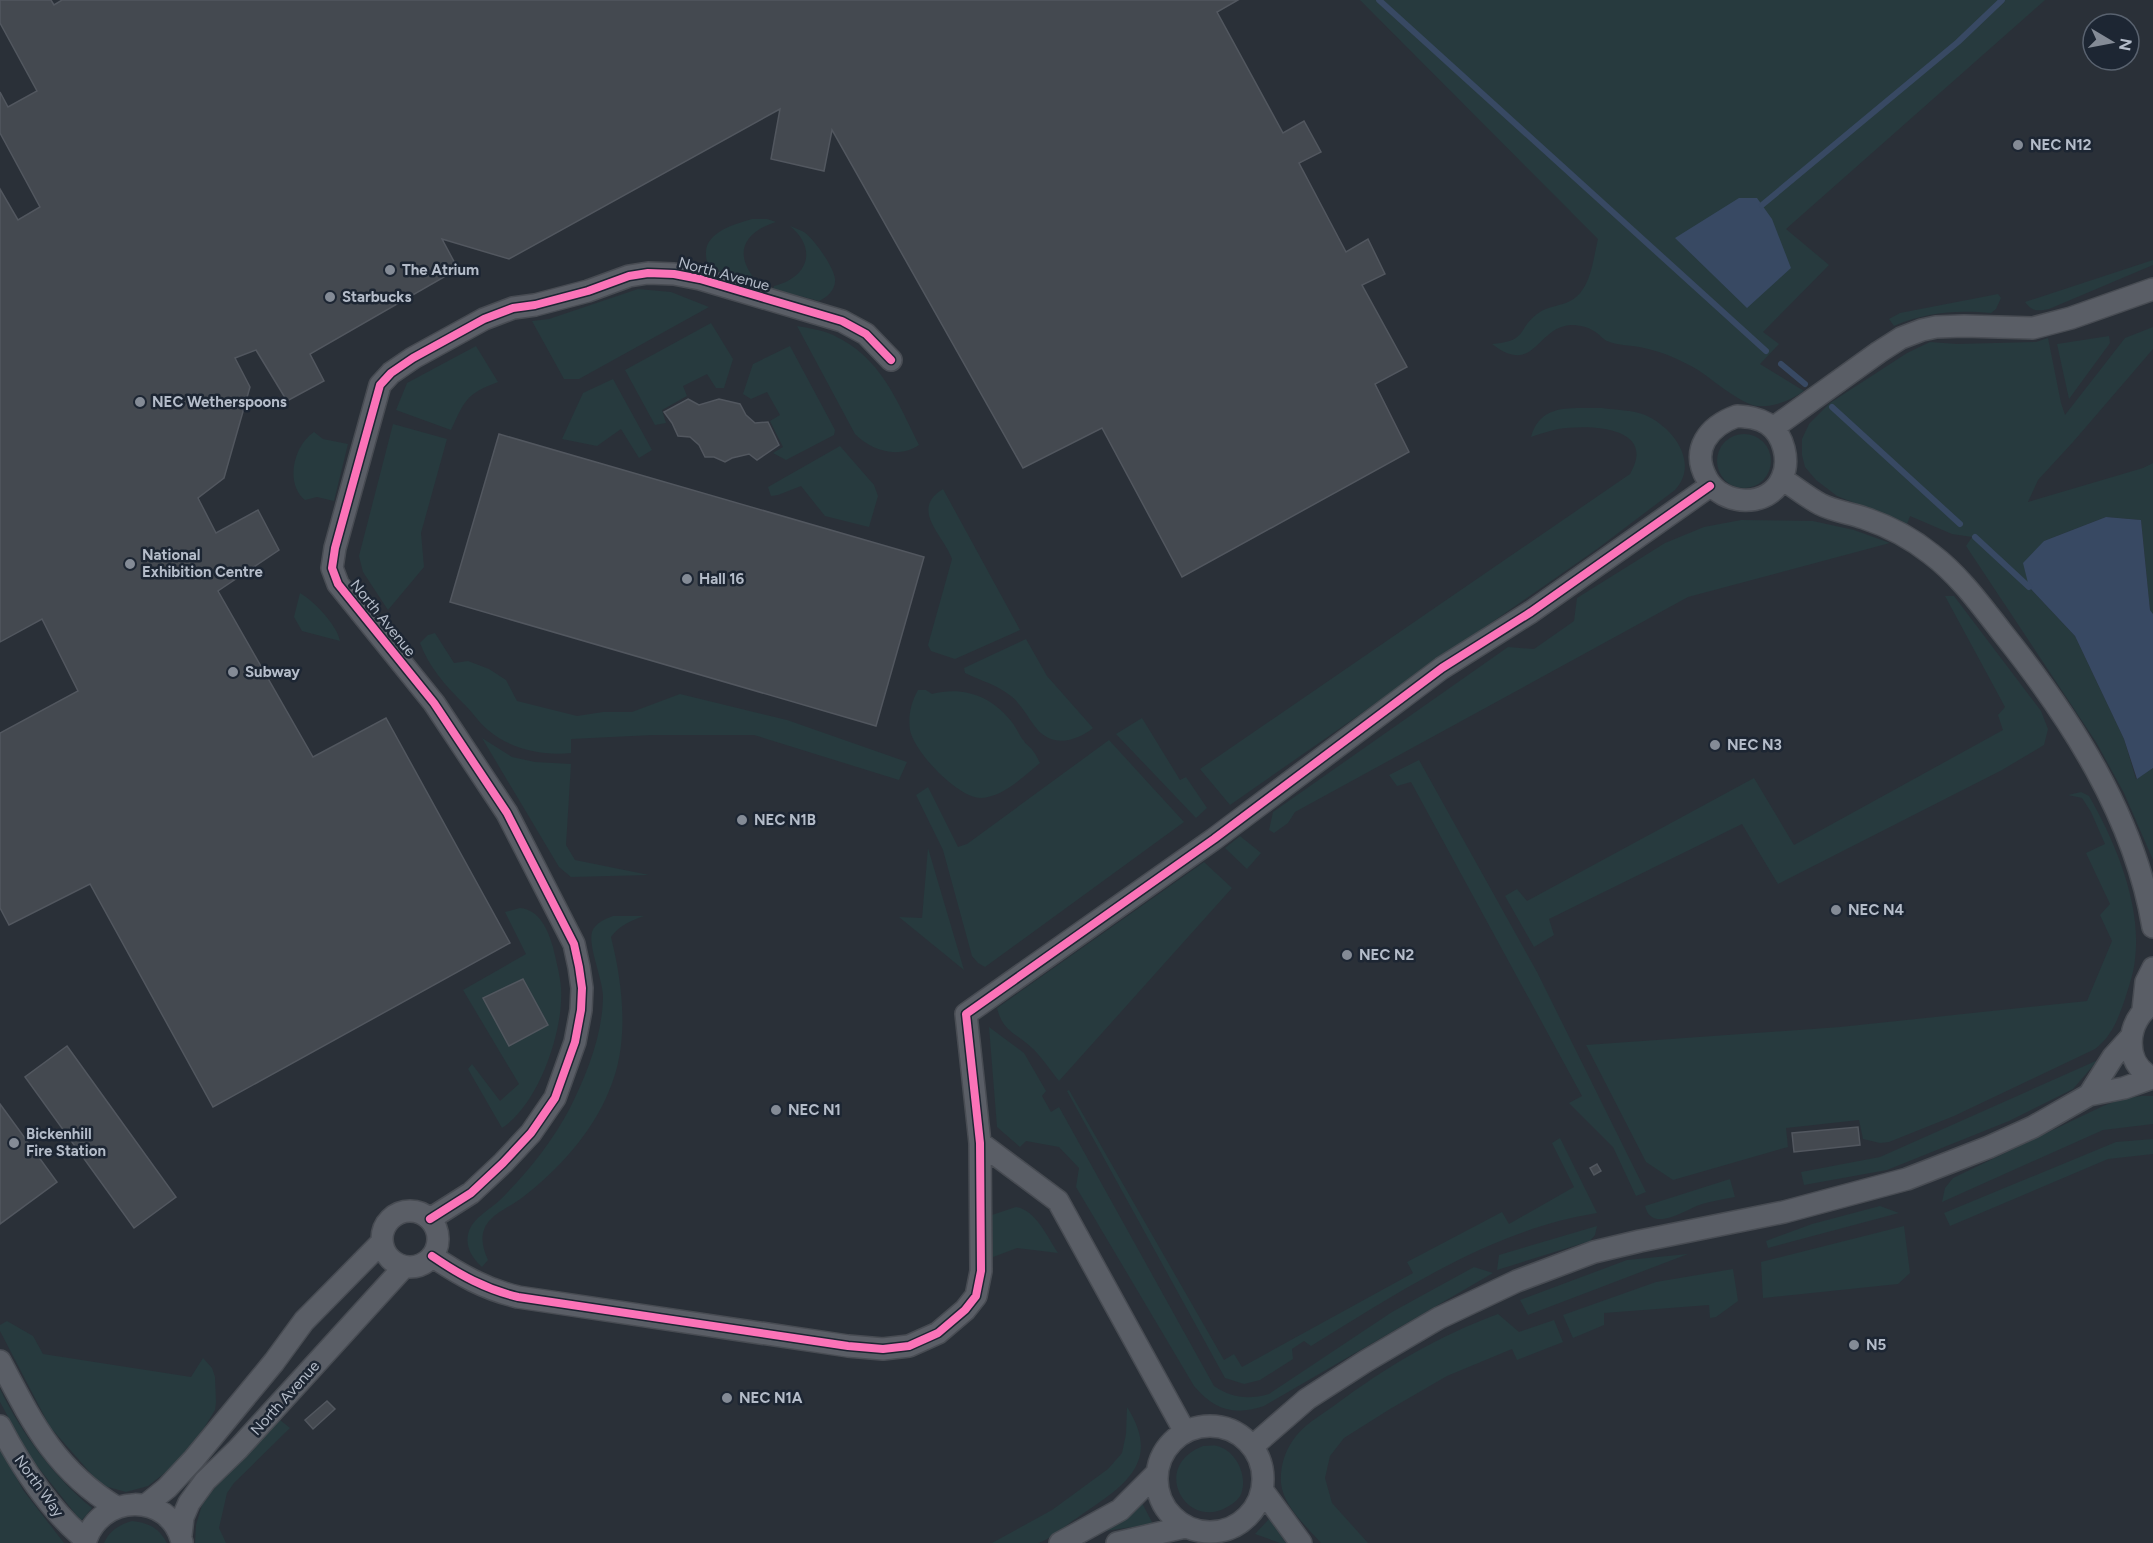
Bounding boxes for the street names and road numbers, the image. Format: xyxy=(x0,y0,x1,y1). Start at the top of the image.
street label: North Avenue xyxy=(676,253,772,295)
street label: North Avenue xyxy=(346,576,420,660)
street label: North Avenue xyxy=(247,1357,323,1439)
street label: North Way xyxy=(10,1451,68,1521)

